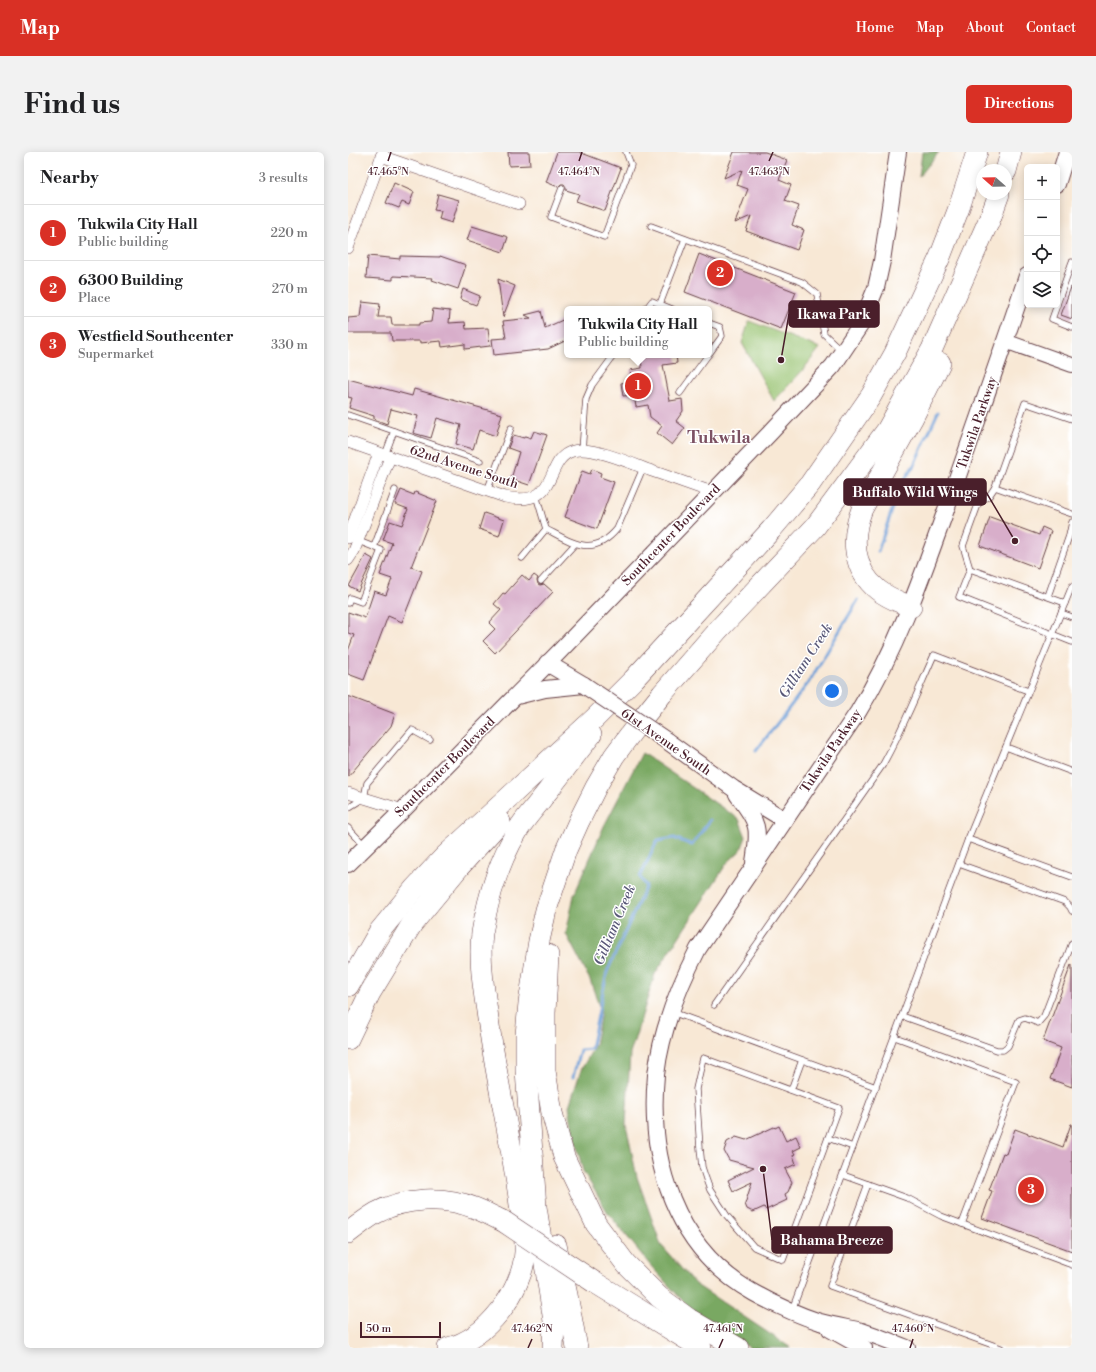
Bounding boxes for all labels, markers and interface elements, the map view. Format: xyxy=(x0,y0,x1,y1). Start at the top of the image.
text: Map xyxy=(20,16,60,40)
text: Home xyxy=(856,19,894,37)
text: Map xyxy=(916,19,944,37)
text: About xyxy=(966,19,1004,37)
text: Contact xyxy=(1026,19,1076,37)
button: Directions xyxy=(966,85,1072,123)
text: Find us xyxy=(24,87,120,122)
north arrow xyxy=(976,164,1012,200)
map controls xyxy=(1024,164,1060,308)
button: + xyxy=(1024,164,1060,200)
text: 47.465°N xyxy=(367,166,409,178)
text: 47.464°N xyxy=(558,166,600,178)
text: 47.463°N xyxy=(748,166,790,178)
text: Nearby xyxy=(40,167,99,189)
text: 3 results xyxy=(259,170,308,186)
button: − xyxy=(1024,200,1060,236)
text: Tukwila City Hall xyxy=(78,215,198,234)
text: 1 xyxy=(50,225,56,241)
text: 220 m xyxy=(270,225,308,241)
text: Public building xyxy=(78,234,168,250)
button: locate xyxy=(1024,236,1060,272)
pin: 2 xyxy=(707,258,733,288)
text: 6300 Building xyxy=(78,271,183,290)
button: layers xyxy=(1024,272,1060,308)
text: 2 xyxy=(49,281,57,297)
text: 270 m xyxy=(272,281,308,297)
text: Place xyxy=(78,290,110,306)
callout: Ikawa Park xyxy=(789,301,879,327)
popup xyxy=(564,306,712,358)
text: Ikawa Park xyxy=(797,306,871,324)
text: Tukwila City Hall xyxy=(578,315,698,334)
text: Westfield Southcenter xyxy=(78,327,234,346)
text: Public building xyxy=(578,334,669,350)
text: 3 xyxy=(49,337,57,353)
text: 330 m xyxy=(271,337,308,353)
text: Supermarket xyxy=(78,346,154,362)
pin: 1 xyxy=(625,371,651,401)
street label: Tukwila Parkway xyxy=(954,374,1001,472)
district label: Tukwila xyxy=(687,427,752,449)
street label: 62nd Avenue South xyxy=(408,442,521,492)
callout: Buffalo Wild Wings xyxy=(844,479,986,505)
street label: Southcenter Boulevard xyxy=(618,480,724,589)
text: Buffalo Wild Wings xyxy=(852,484,978,502)
water label: Gilliam Creek xyxy=(775,620,837,702)
your location xyxy=(822,681,842,701)
street label: 61st Avenue South xyxy=(618,705,714,779)
street label: Tukwila Parkway xyxy=(797,706,865,796)
street label: Southcenter Boulevard xyxy=(392,713,499,820)
water label: Gilliam Creek xyxy=(590,882,640,968)
pin: 3 xyxy=(1018,1175,1044,1205)
callout: Bahama Breeze xyxy=(772,1227,892,1253)
text: Bahama Breeze xyxy=(780,1232,884,1250)
scale bar xyxy=(360,1320,441,1339)
text: 50 m xyxy=(366,1322,391,1336)
text: 47.462°N xyxy=(511,1323,553,1335)
text: 47.461°N xyxy=(703,1323,743,1335)
text: 47.460°N xyxy=(892,1323,935,1335)

